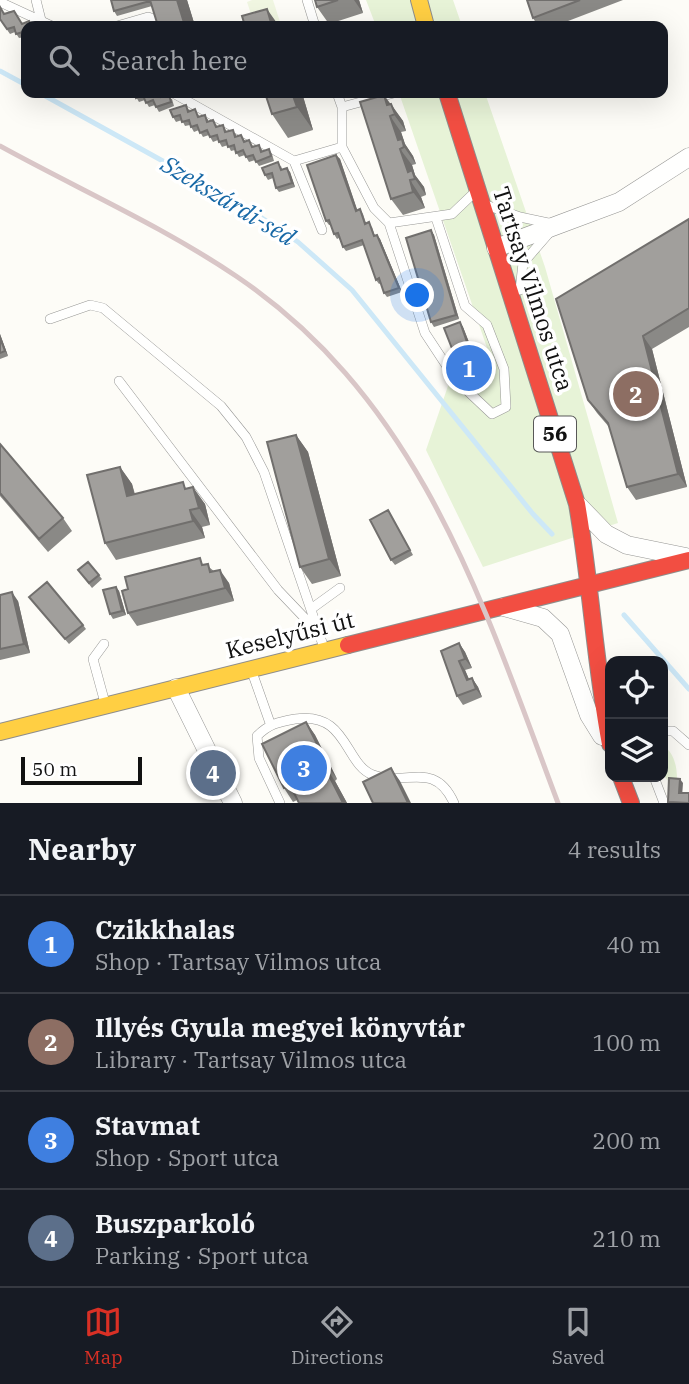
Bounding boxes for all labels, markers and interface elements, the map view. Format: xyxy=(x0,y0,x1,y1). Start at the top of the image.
search box xyxy=(21,21,668,98)
icon: search xyxy=(45,41,83,79)
text: Search here xyxy=(101,43,247,77)
water label: Szekszárdi-séd xyxy=(155,147,302,253)
street label: Tartsay Vilmos utca xyxy=(487,183,581,395)
your location xyxy=(400,278,434,312)
pin: 1 xyxy=(446,342,492,394)
pin: 2 xyxy=(613,368,659,420)
road number: 56 xyxy=(534,416,576,452)
street label: Keselyűsi út xyxy=(222,604,357,664)
map controls xyxy=(605,656,668,782)
button: locate xyxy=(605,656,668,719)
button: layers xyxy=(605,719,668,782)
pin: 3 xyxy=(281,742,327,794)
pin: 4 xyxy=(190,747,236,799)
scale bar xyxy=(21,754,142,786)
text: 50 m xyxy=(32,757,77,781)
text: Nearby xyxy=(28,829,136,868)
text: 4 results xyxy=(568,834,661,864)
text: Czikkhalas xyxy=(95,912,235,946)
text: 1 xyxy=(44,929,58,959)
text: 40 m xyxy=(606,929,661,959)
text: Shop · Tartsay Vilmos utca xyxy=(95,946,382,976)
text: Illyés Gyula megyei könyvtár xyxy=(95,1010,465,1044)
text: 2 xyxy=(44,1027,58,1057)
text: 100 m xyxy=(592,1027,661,1057)
text: Library · Tartsay Vilmos utca xyxy=(95,1044,407,1074)
text: Stavmat xyxy=(95,1108,200,1142)
text: 3 xyxy=(44,1125,58,1155)
text: 200 m xyxy=(592,1125,661,1155)
text: Shop · Sport utca xyxy=(95,1142,279,1172)
text: Buszparkoló xyxy=(95,1206,255,1240)
text: 4 xyxy=(44,1223,58,1253)
text: 210 m xyxy=(592,1223,661,1253)
text: Parking · Sport utca xyxy=(95,1240,309,1270)
tab: Map xyxy=(84,1303,123,1369)
tab: Directions xyxy=(291,1303,384,1369)
tab: Saved xyxy=(552,1303,605,1369)

